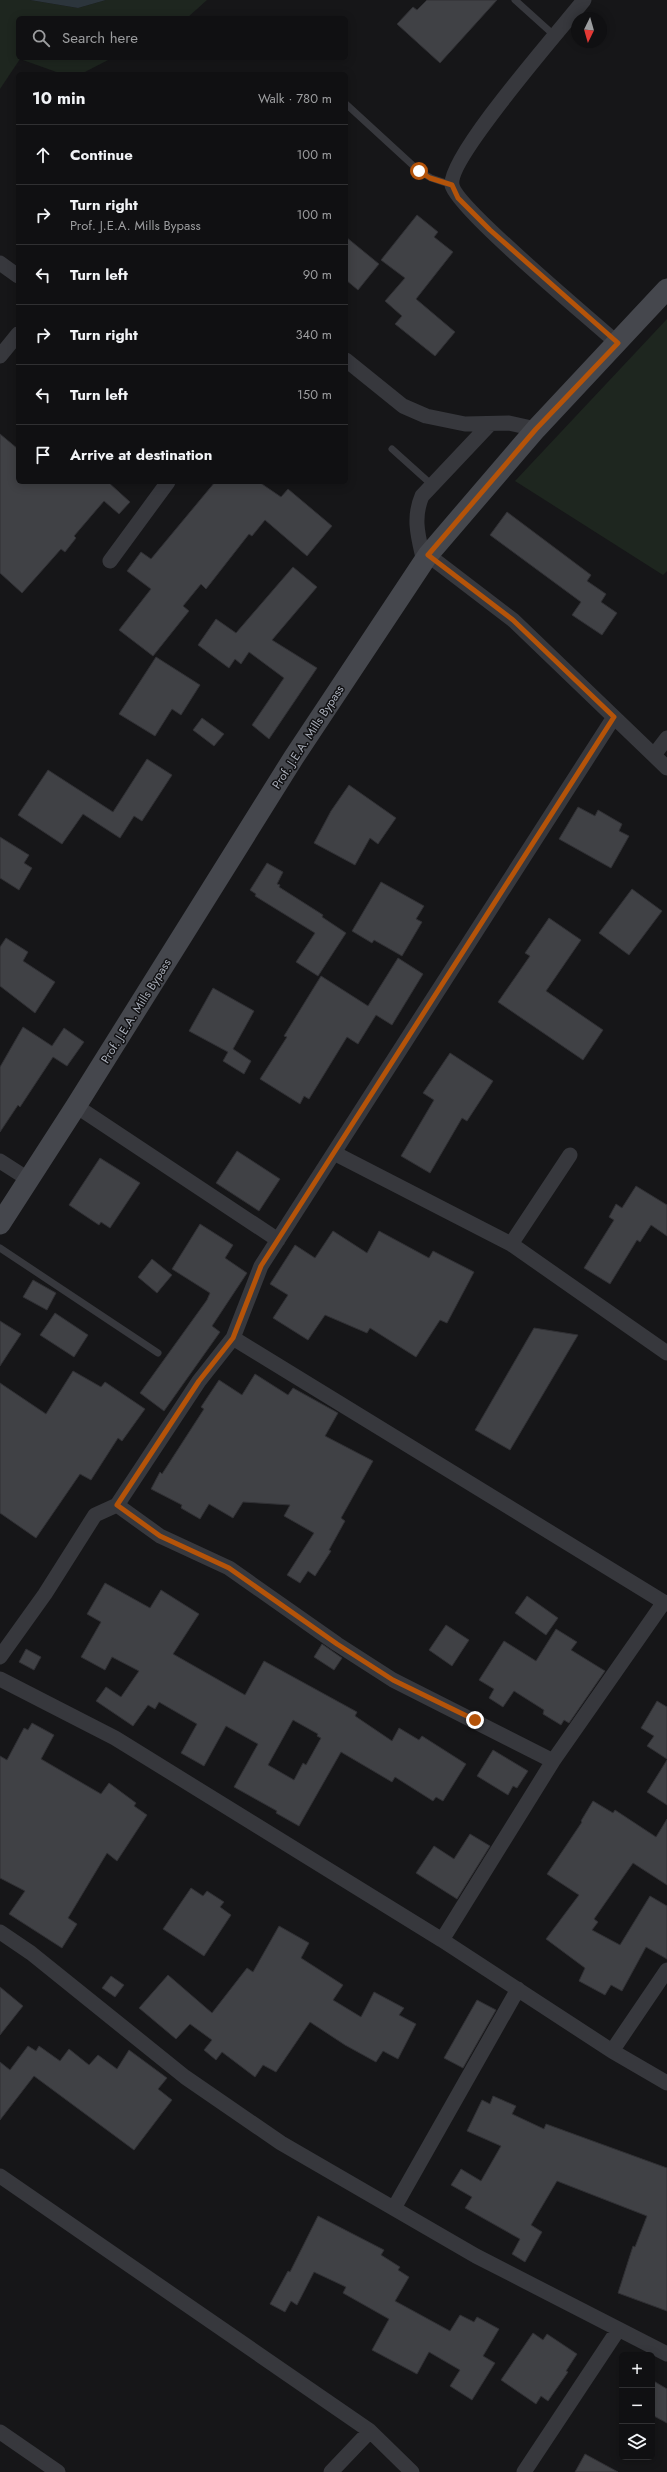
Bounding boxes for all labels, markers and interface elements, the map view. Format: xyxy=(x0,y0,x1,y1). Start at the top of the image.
north arrow xyxy=(571,12,607,48)
search box xyxy=(16,16,348,60)
icon: search xyxy=(30,27,52,49)
text: Search here xyxy=(62,27,138,49)
text: 10 min xyxy=(32,86,85,110)
text: Walk · 780 m xyxy=(258,89,332,108)
icon: ahead xyxy=(32,144,54,166)
text: Continue xyxy=(70,144,133,166)
text: 100 m xyxy=(297,145,332,164)
route start xyxy=(410,162,428,180)
text: Turn right xyxy=(70,194,138,216)
icon: right xyxy=(32,204,54,226)
text: 100 m xyxy=(297,205,332,224)
text: Prof. J.E.A. Mills Bypass xyxy=(70,216,201,235)
icon: left xyxy=(32,264,54,286)
text: Turn left xyxy=(70,264,128,286)
text: 90 m xyxy=(303,265,332,284)
icon: right xyxy=(32,324,54,346)
text: Turn right xyxy=(70,324,138,346)
text: 340 m xyxy=(295,325,332,344)
icon: left xyxy=(32,384,54,406)
text: Turn left xyxy=(70,384,128,406)
text: 150 m xyxy=(297,385,332,404)
icon: arrive xyxy=(32,444,54,466)
text: Arrive at destination xyxy=(70,444,212,466)
street label: Prof. J.E.A. Mills Bypass xyxy=(268,681,348,793)
street label: Prof. J.E.A. Mills Bypass xyxy=(96,955,176,1067)
route end xyxy=(466,1711,484,1729)
map controls xyxy=(619,2352,655,2460)
button: + xyxy=(619,2352,655,2388)
button: − xyxy=(619,2388,655,2424)
button: layers xyxy=(619,2424,655,2460)

